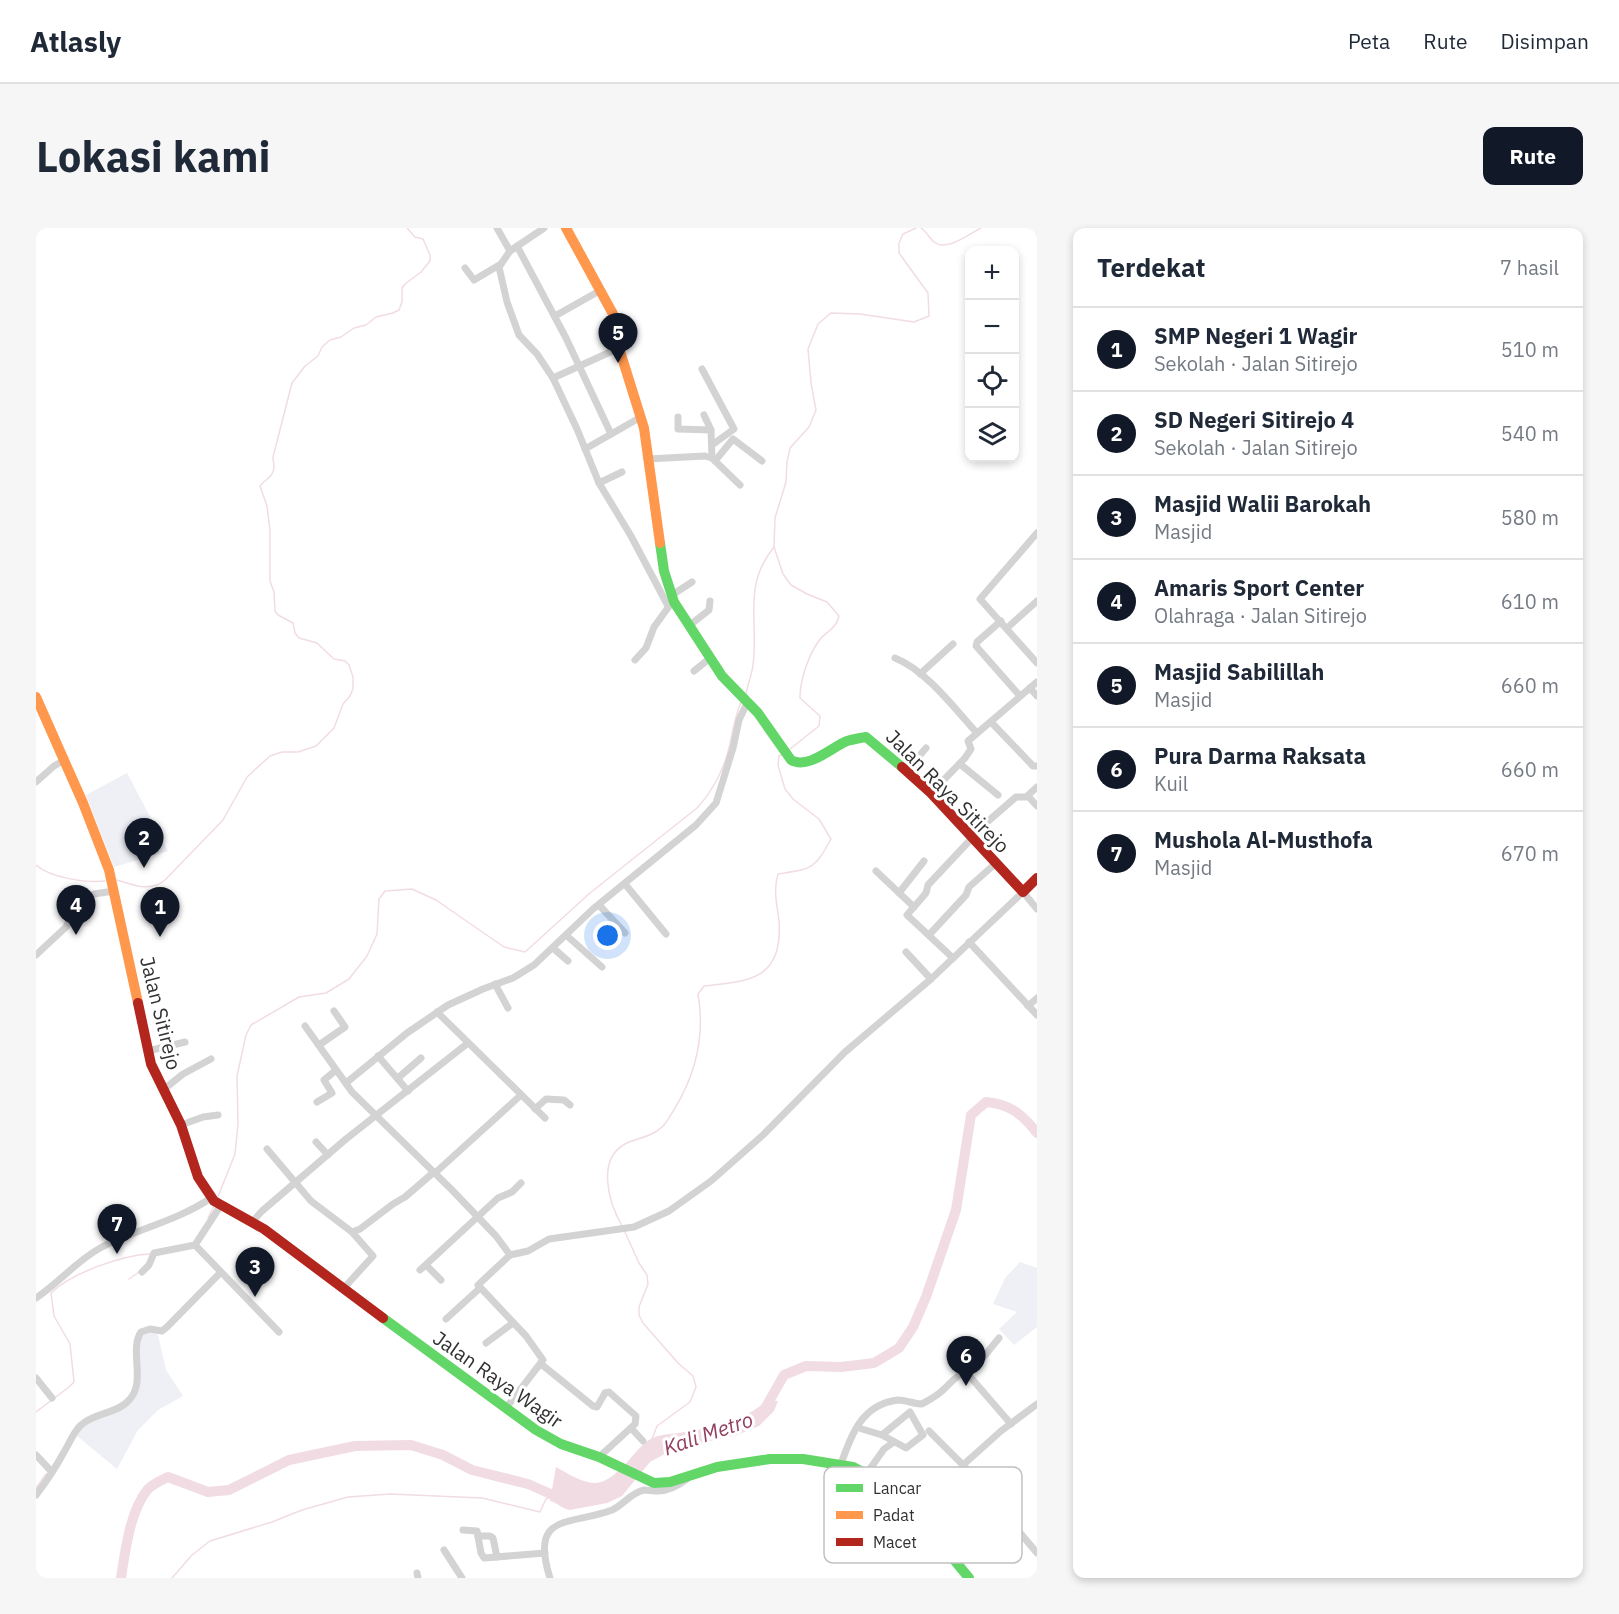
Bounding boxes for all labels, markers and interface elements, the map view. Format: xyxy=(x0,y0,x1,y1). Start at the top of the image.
text: Atlasly xyxy=(30,23,121,60)
text: Peta xyxy=(1348,27,1390,55)
text: Rute xyxy=(1423,27,1468,55)
text: Disimpan xyxy=(1501,27,1589,55)
button: Rute xyxy=(1483,127,1583,185)
text: Lokasi kami xyxy=(36,129,270,184)
map controls xyxy=(965,246,1019,462)
button: + xyxy=(965,246,1019,300)
text: Terdekat xyxy=(1097,250,1206,284)
text: 7 hasil xyxy=(1500,254,1559,281)
button: − xyxy=(965,300,1019,354)
pin: 5 xyxy=(598,314,638,363)
text: SMP Negeri 1 Wagir xyxy=(1154,321,1357,350)
text: 1 xyxy=(1111,336,1123,363)
text: 510 m xyxy=(1501,336,1559,363)
text: Sekolah · Jalan Sitirejo xyxy=(1154,350,1358,377)
button: locate xyxy=(965,354,1019,408)
text: SD Negeri Sitirejo 4 xyxy=(1154,405,1354,434)
button: layers xyxy=(965,408,1019,462)
text: 2 xyxy=(1111,420,1123,447)
text: 540 m xyxy=(1501,420,1559,447)
text: Sekolah · Jalan Sitirejo xyxy=(1154,434,1358,461)
text: Masjid Walii Barokah xyxy=(1154,489,1371,518)
text: 3 xyxy=(1111,504,1123,531)
text: 580 m xyxy=(1501,504,1559,531)
text: Masjid xyxy=(1154,518,1212,545)
text: Amaris Sport Center xyxy=(1154,573,1364,602)
text: 4 xyxy=(1111,588,1123,615)
text: 610 m xyxy=(1501,588,1559,615)
text: Olahraga · Jalan Sitirejo xyxy=(1154,602,1367,629)
text: Masjid Sabilillah xyxy=(1154,657,1324,686)
text: 5 xyxy=(1111,672,1123,699)
text: 660 m xyxy=(1501,672,1559,699)
text: Masjid xyxy=(1154,686,1212,713)
street label: Jalan Raya Sitirejo xyxy=(880,723,1016,859)
text: Pura Darma Raksata xyxy=(1154,741,1366,770)
text: 6 xyxy=(1111,756,1123,783)
text: 660 m xyxy=(1501,756,1559,783)
text: Kuil xyxy=(1154,770,1188,797)
pin: 2 xyxy=(124,818,164,868)
text: Mushola Al-Musthofa xyxy=(1154,825,1373,854)
text: 7 xyxy=(1111,840,1123,867)
text: 670 m xyxy=(1501,840,1559,867)
text: Masjid xyxy=(1154,854,1212,881)
pin: 4 xyxy=(56,886,96,935)
pin: 1 xyxy=(140,888,180,937)
your location xyxy=(593,921,622,950)
street label: Jalan Sitirejo xyxy=(134,953,188,1073)
pin: 7 xyxy=(98,1204,136,1254)
pin: 3 xyxy=(236,1248,274,1297)
street label: Jalan Raya Wagir xyxy=(428,1324,568,1434)
pin: 6 xyxy=(946,1336,986,1386)
water label: Kali Metro xyxy=(659,1405,757,1461)
legend xyxy=(824,1467,1022,1563)
text: Lancar xyxy=(873,1478,921,1498)
text: Padat xyxy=(873,1505,915,1525)
text: Macet xyxy=(873,1532,917,1552)

